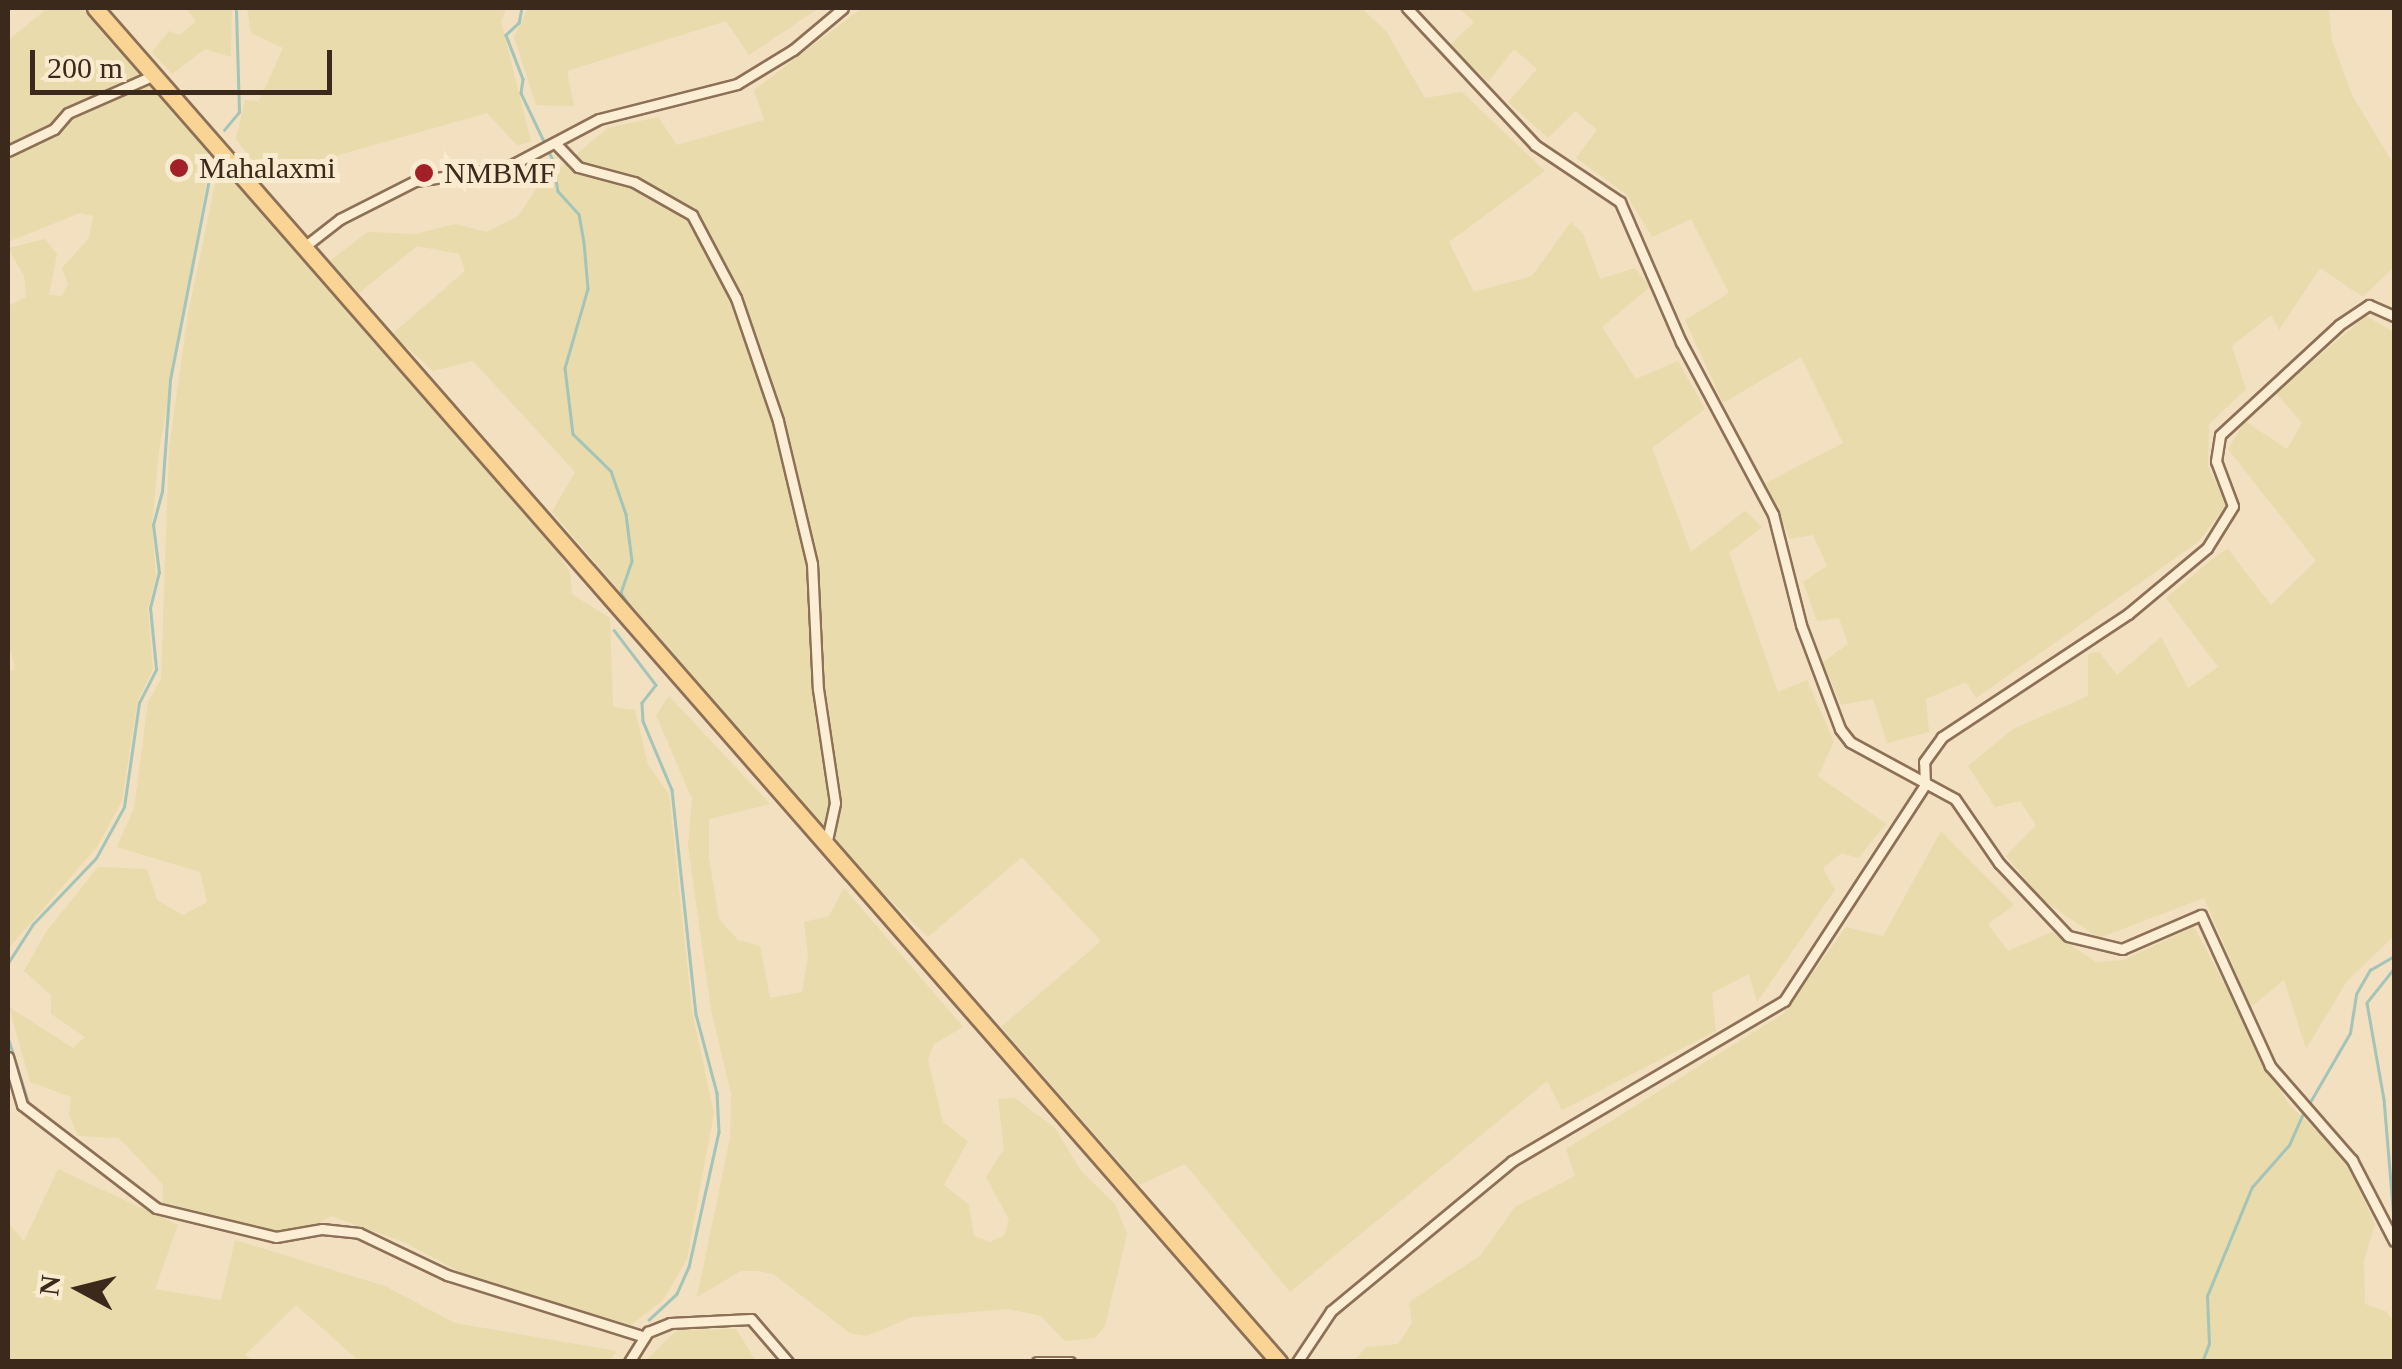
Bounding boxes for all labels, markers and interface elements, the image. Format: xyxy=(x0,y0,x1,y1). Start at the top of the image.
scale bar xyxy=(35,30,338,92)
text: 200 m xyxy=(47,51,123,84)
place label: Mahalaxmi xyxy=(199,150,336,186)
place label: NMBMF xyxy=(444,155,556,191)
marker: Mahalaxmi xyxy=(168,157,190,179)
marker: NMBMF xyxy=(413,162,435,184)
north arrow xyxy=(30,1239,130,1339)
text: N xyxy=(33,1273,66,1297)

